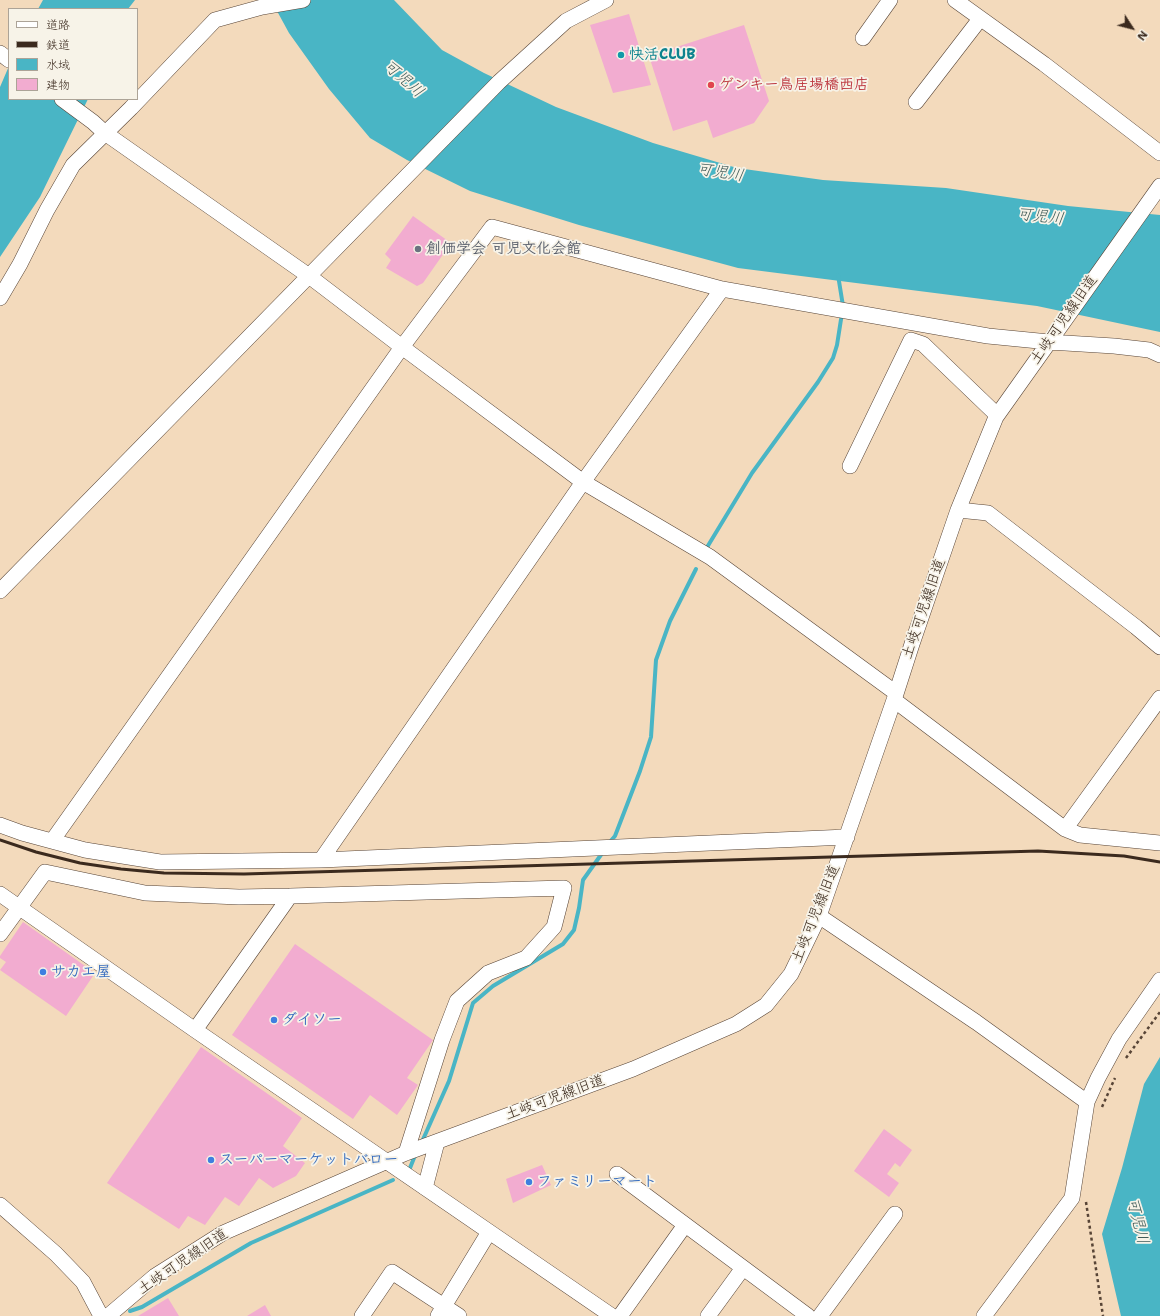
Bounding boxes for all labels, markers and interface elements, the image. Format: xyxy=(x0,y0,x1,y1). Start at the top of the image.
legend xyxy=(8,8,138,100)
north arrow xyxy=(1112,8,1152,48)
text: 道路 xyxy=(46,17,70,33)
text: N xyxy=(1133,27,1151,43)
text: 鉄道 xyxy=(46,37,70,53)
place label: 快活CLUB xyxy=(629,46,696,64)
marker: 快活CLUB xyxy=(616,50,626,60)
water label: 可児川 xyxy=(379,56,427,102)
text: 水域 xyxy=(46,57,70,73)
place label: ゲンキー鳥居場橋西店 xyxy=(719,76,869,94)
text: 建物 xyxy=(46,77,70,93)
marker: ゲンキー鳥居場橋西店 xyxy=(706,80,716,90)
water label: 可児川 xyxy=(695,160,745,186)
water label: 可児川 xyxy=(1015,205,1065,229)
place label: 創価学会 可児文化会館 xyxy=(426,240,581,258)
marker: 創価学会 可児文化会館 xyxy=(413,244,423,254)
street label: 土岐可児線旧道 xyxy=(1027,272,1101,368)
street label: 土岐可児線旧道 xyxy=(898,556,950,662)
street label: 土岐可児線旧道 xyxy=(788,862,844,966)
place label: サカエ屋 xyxy=(51,963,111,981)
marker: サカエ屋 xyxy=(38,967,48,977)
place label: ダイソー xyxy=(282,1011,342,1029)
marker: ダイソー xyxy=(269,1015,279,1025)
street label: 土岐可児線旧道 xyxy=(503,1072,607,1124)
place label: スーパーマーケットバロー xyxy=(219,1151,398,1169)
marker: スーパーマーケットバロー xyxy=(206,1155,216,1165)
place label: ファミリーマート xyxy=(537,1173,657,1191)
marker: ファミリーマート xyxy=(524,1177,534,1187)
water label: 可児川 xyxy=(1122,1195,1152,1247)
street label: 土岐可児線旧道 xyxy=(134,1225,232,1299)

